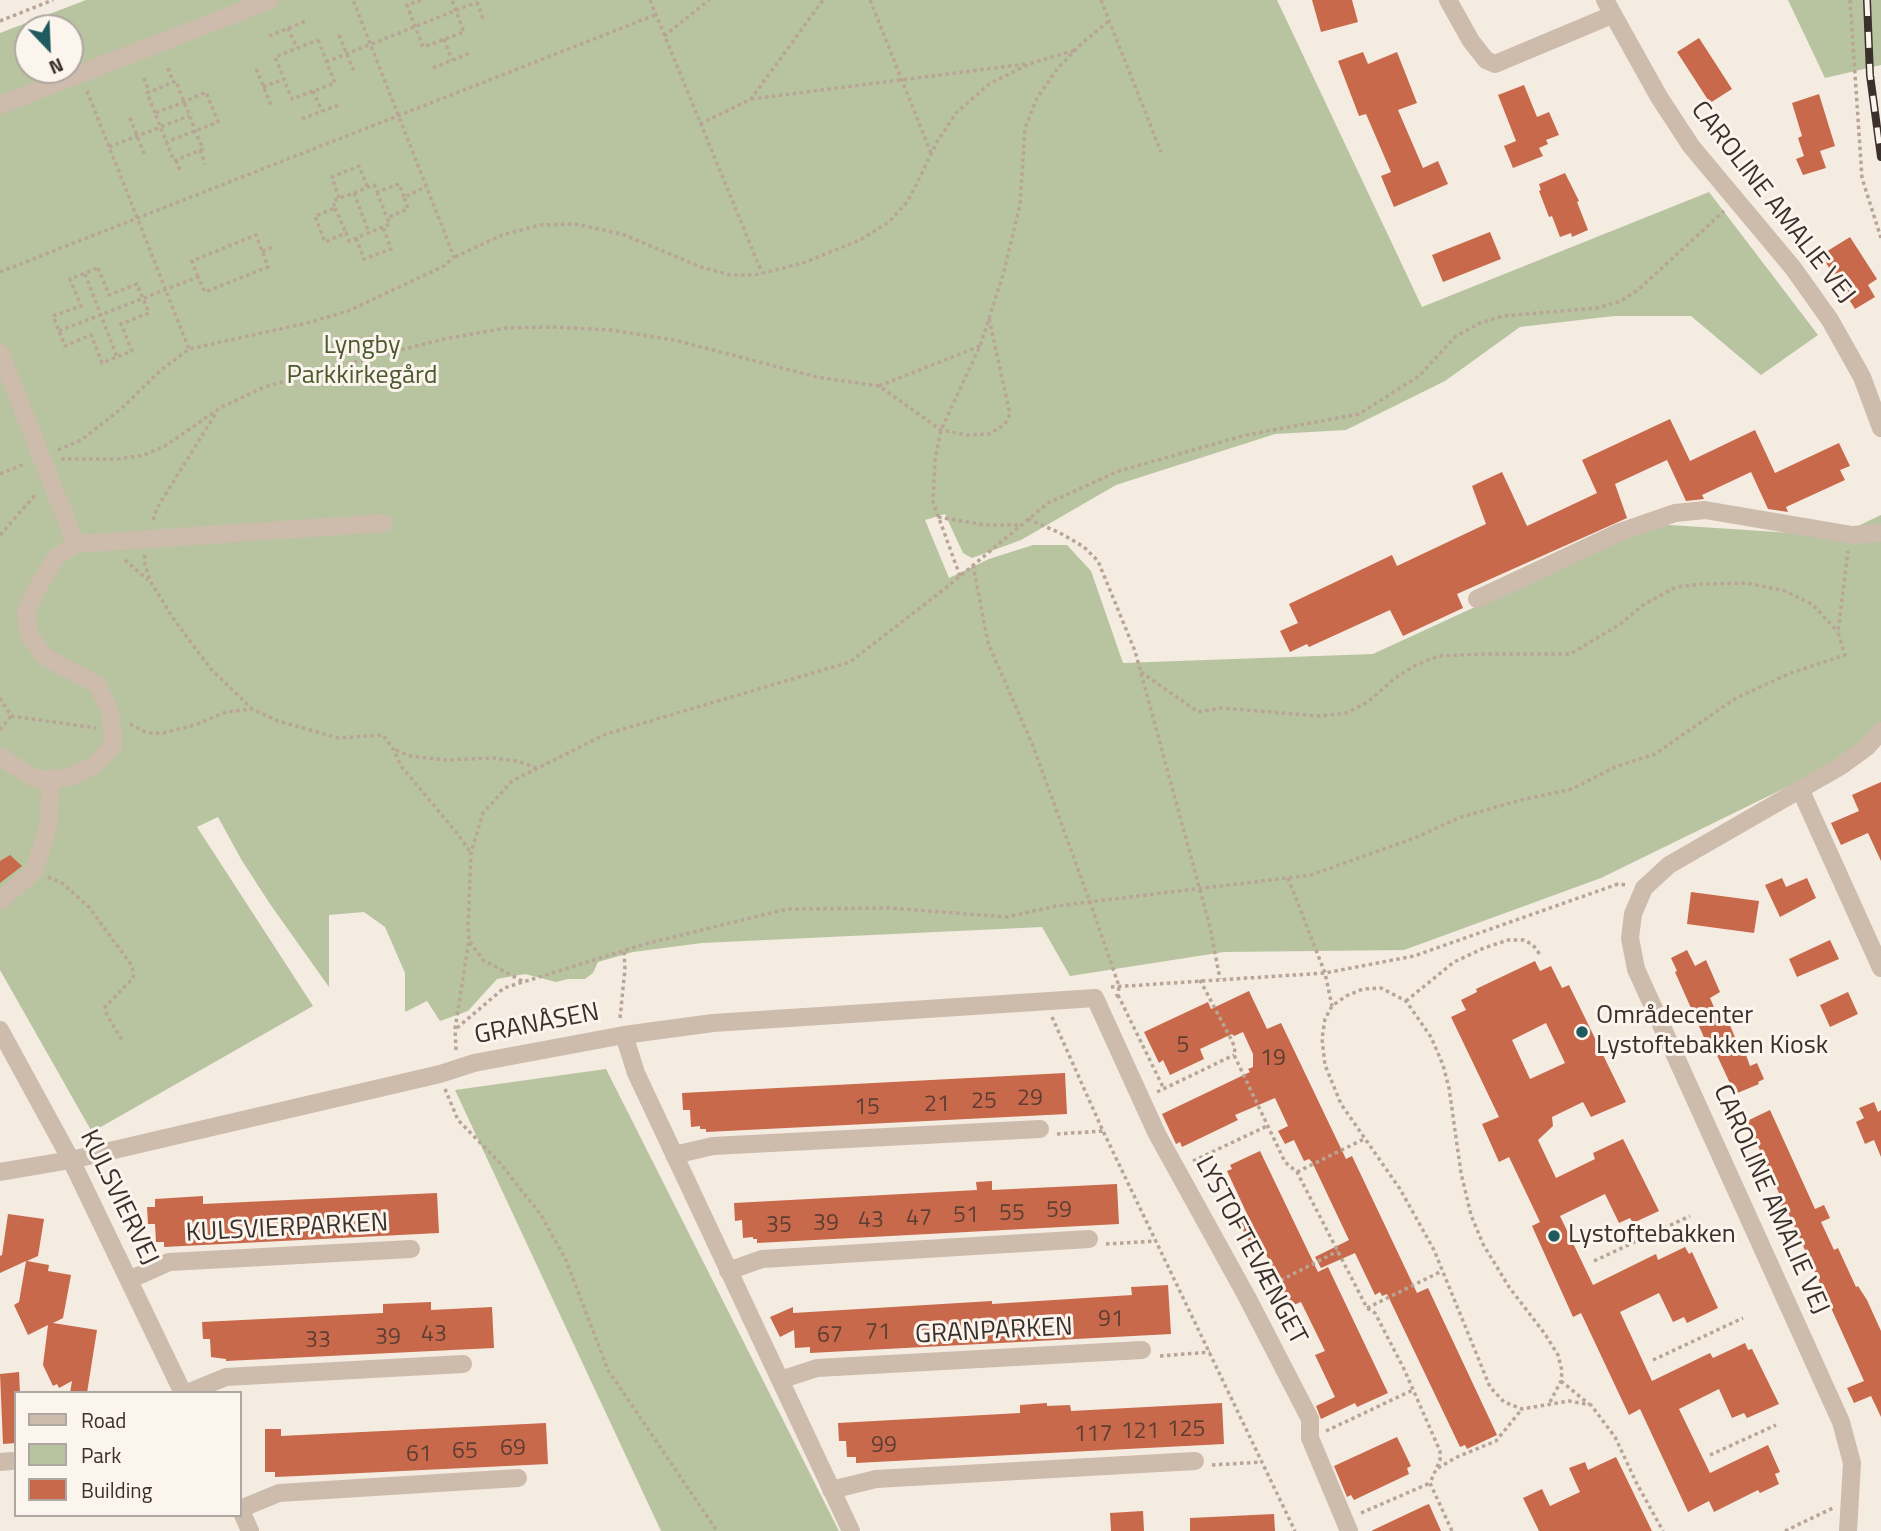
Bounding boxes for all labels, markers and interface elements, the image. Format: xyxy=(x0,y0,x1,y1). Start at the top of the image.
north arrow xyxy=(14,14,84,84)
text: N xyxy=(45,51,68,83)
street label: CAROLINE AMALIE VEJ xyxy=(1683,96,1861,310)
park label: Lyngby Parkkirkegård xyxy=(287,331,437,392)
street label: GRANÅSEN xyxy=(472,998,602,1052)
place label: Områdecenter Lystoftebakken Kiosk xyxy=(1596,1001,1828,1062)
marker: Områdecenter Lystoftebakken Kiosk xyxy=(1574,1024,1590,1040)
house number: 5 xyxy=(1177,1032,1189,1060)
house number: 19 xyxy=(1260,1045,1286,1073)
street label: CAROLINE AMALIE VEJ xyxy=(1705,1080,1835,1320)
house number: 29 xyxy=(1017,1085,1043,1113)
house number: 25 xyxy=(971,1088,997,1116)
house number: 21 xyxy=(924,1091,950,1119)
house number: 15 xyxy=(854,1094,880,1122)
street label: KULSVIERVEJ xyxy=(72,1125,164,1271)
street label: LYSTOFTEVÆNGET xyxy=(1187,1152,1313,1350)
house number: 59 xyxy=(1046,1197,1072,1225)
house number: 55 xyxy=(999,1200,1025,1228)
house number: 51 xyxy=(953,1202,979,1230)
house number: 47 xyxy=(906,1205,932,1233)
house number: 43 xyxy=(858,1207,884,1235)
street label: KULSVIERPARKEN xyxy=(185,1208,389,1250)
house number: 39 xyxy=(813,1210,839,1238)
house number: 35 xyxy=(766,1212,792,1240)
place label: Lystoftebakken xyxy=(1568,1220,1736,1252)
marker: Lystoftebakken xyxy=(1546,1228,1562,1244)
house number: 91 xyxy=(1098,1306,1124,1334)
street label: GRANPARKEN xyxy=(914,1312,1074,1352)
house number: 71 xyxy=(865,1319,891,1347)
house number: 43 xyxy=(421,1321,447,1349)
house number: 67 xyxy=(817,1322,843,1350)
house number: 39 xyxy=(375,1324,401,1352)
house number: 33 xyxy=(305,1327,331,1355)
legend xyxy=(14,1391,242,1517)
text: Road xyxy=(81,1404,126,1436)
house number: 125 xyxy=(1167,1416,1205,1444)
house number: 121 xyxy=(1121,1418,1159,1446)
house number: 117 xyxy=(1074,1421,1112,1449)
house number: 99 xyxy=(871,1432,897,1460)
house number: 69 xyxy=(500,1435,526,1463)
house number: 65 xyxy=(452,1438,478,1466)
text: Park xyxy=(81,1439,121,1471)
house number: 61 xyxy=(406,1441,432,1469)
text: Building xyxy=(81,1474,152,1506)

